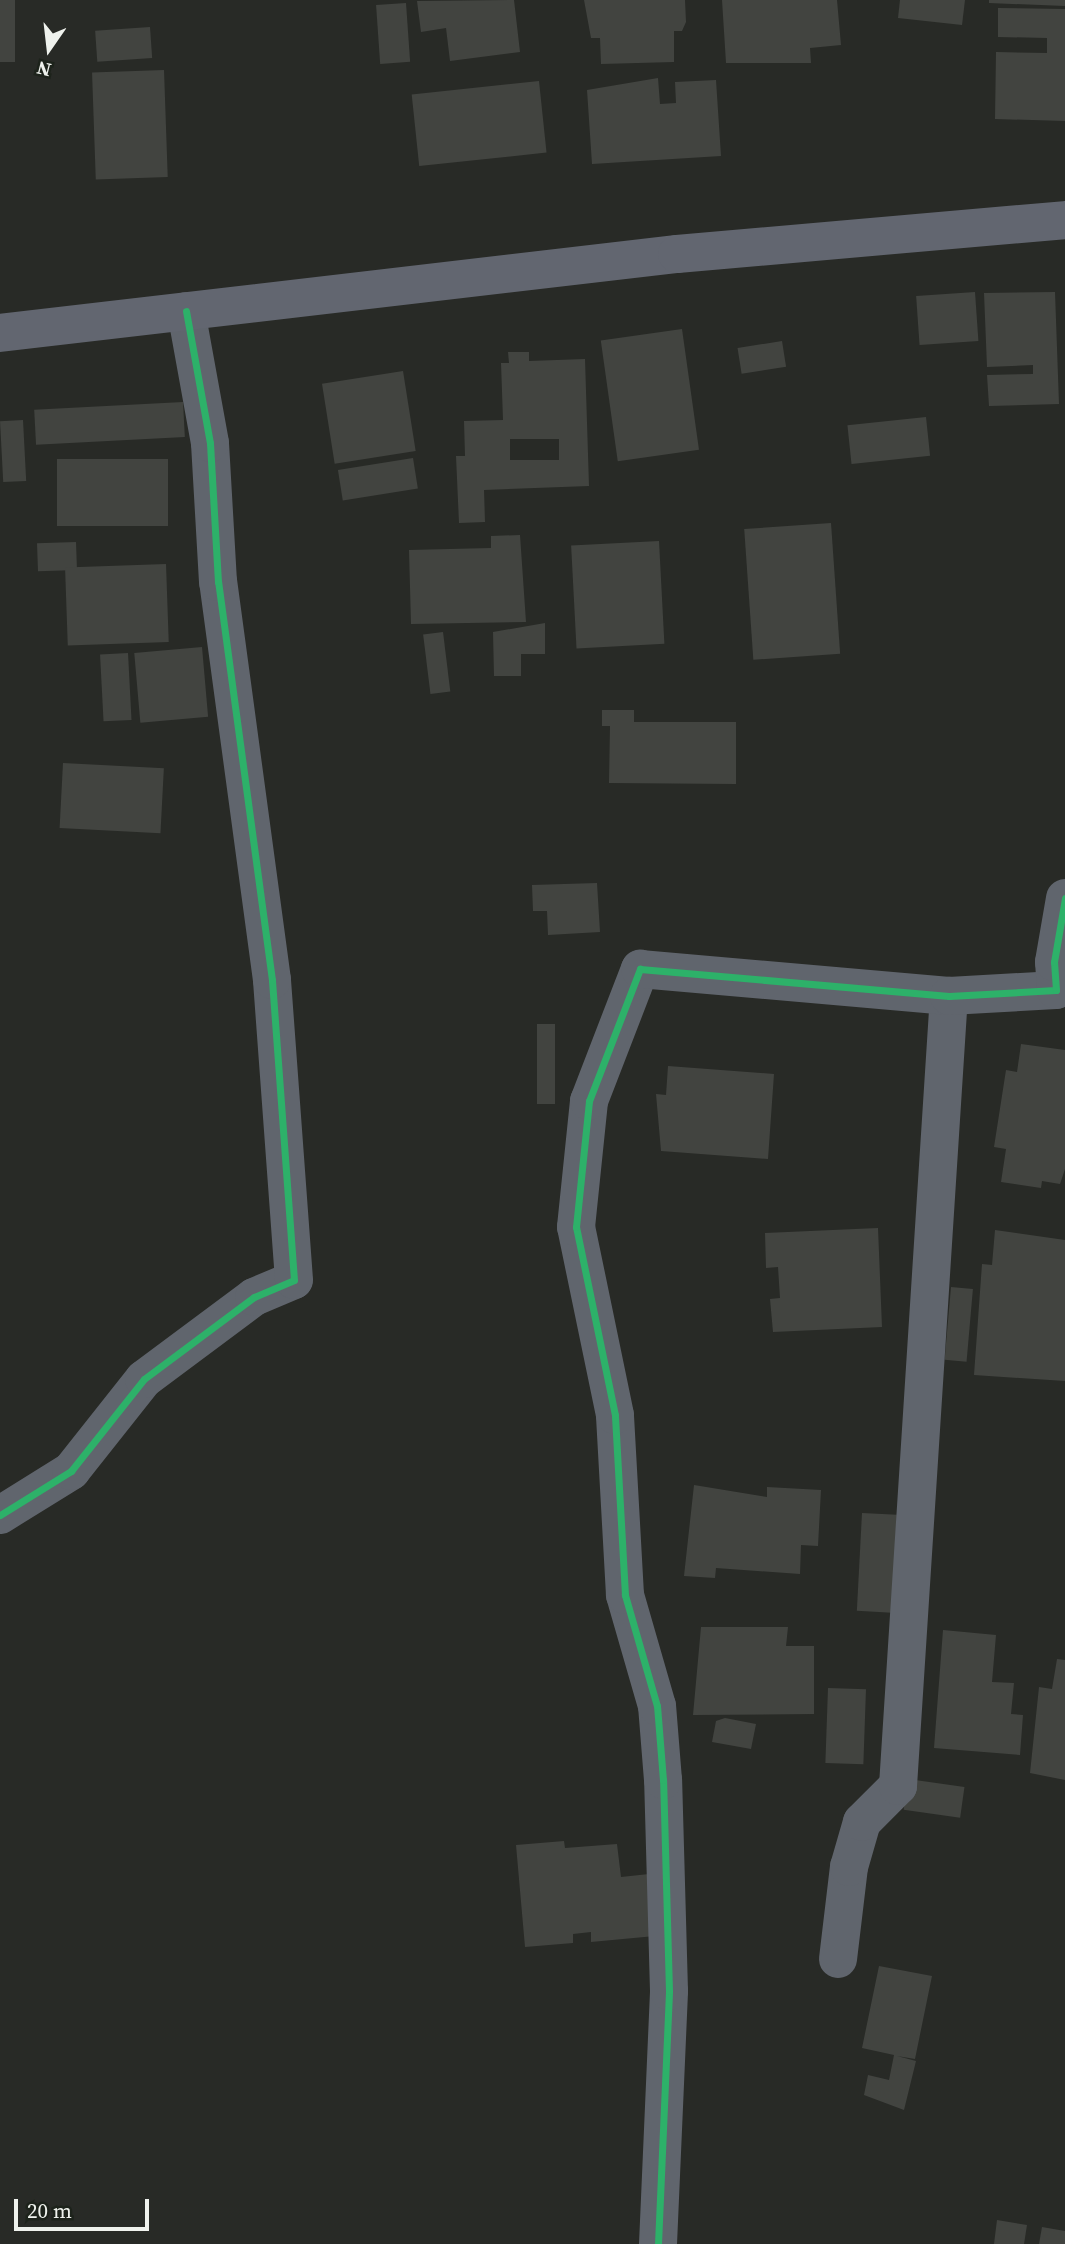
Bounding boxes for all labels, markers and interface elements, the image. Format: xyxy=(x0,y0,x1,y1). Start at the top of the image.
north arrow xyxy=(14,14,84,84)
text: N xyxy=(34,55,54,84)
scale bar xyxy=(18,2184,152,2228)
text: 20 m xyxy=(27,2196,72,2225)

